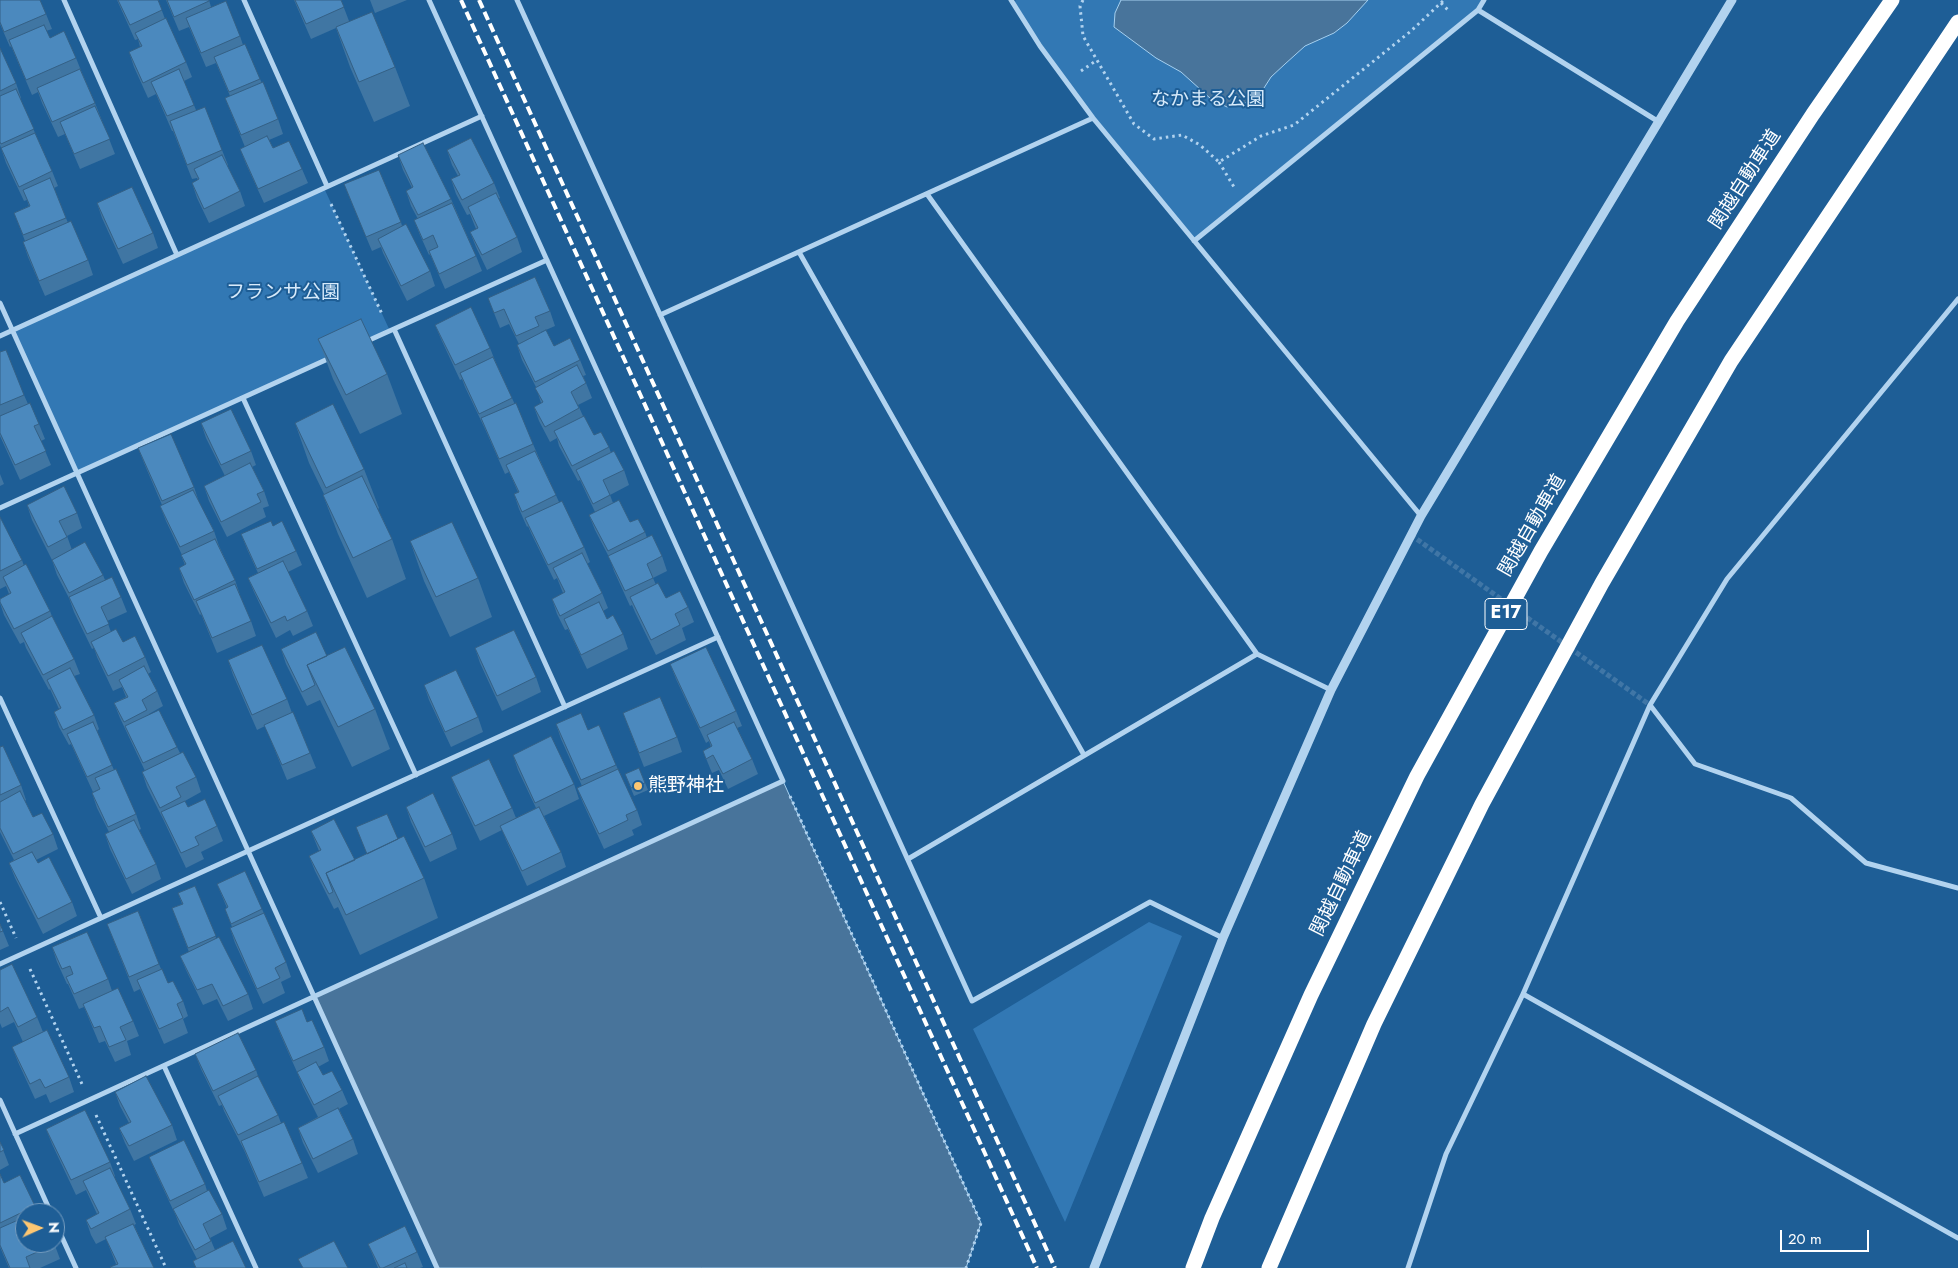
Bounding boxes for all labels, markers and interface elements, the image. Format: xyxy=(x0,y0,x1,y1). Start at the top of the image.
park label: なかまる公園 xyxy=(1151,89,1265,111)
street label: 関越自動車道 xyxy=(1705,126,1787,234)
park label: フランサ公園 xyxy=(226,282,340,304)
street label: 関越自動車道 xyxy=(1495,471,1571,581)
road number: E17 xyxy=(1485,598,1527,630)
place label: 熊野神社 xyxy=(648,775,724,797)
marker: 熊野神社 xyxy=(632,780,644,792)
street label: 関越自動車道 xyxy=(1307,828,1377,940)
north arrow xyxy=(15,1203,65,1253)
scale bar xyxy=(1783,1220,1872,1252)
text: N xyxy=(44,1222,64,1233)
text: 20 m xyxy=(1788,1228,1822,1250)

